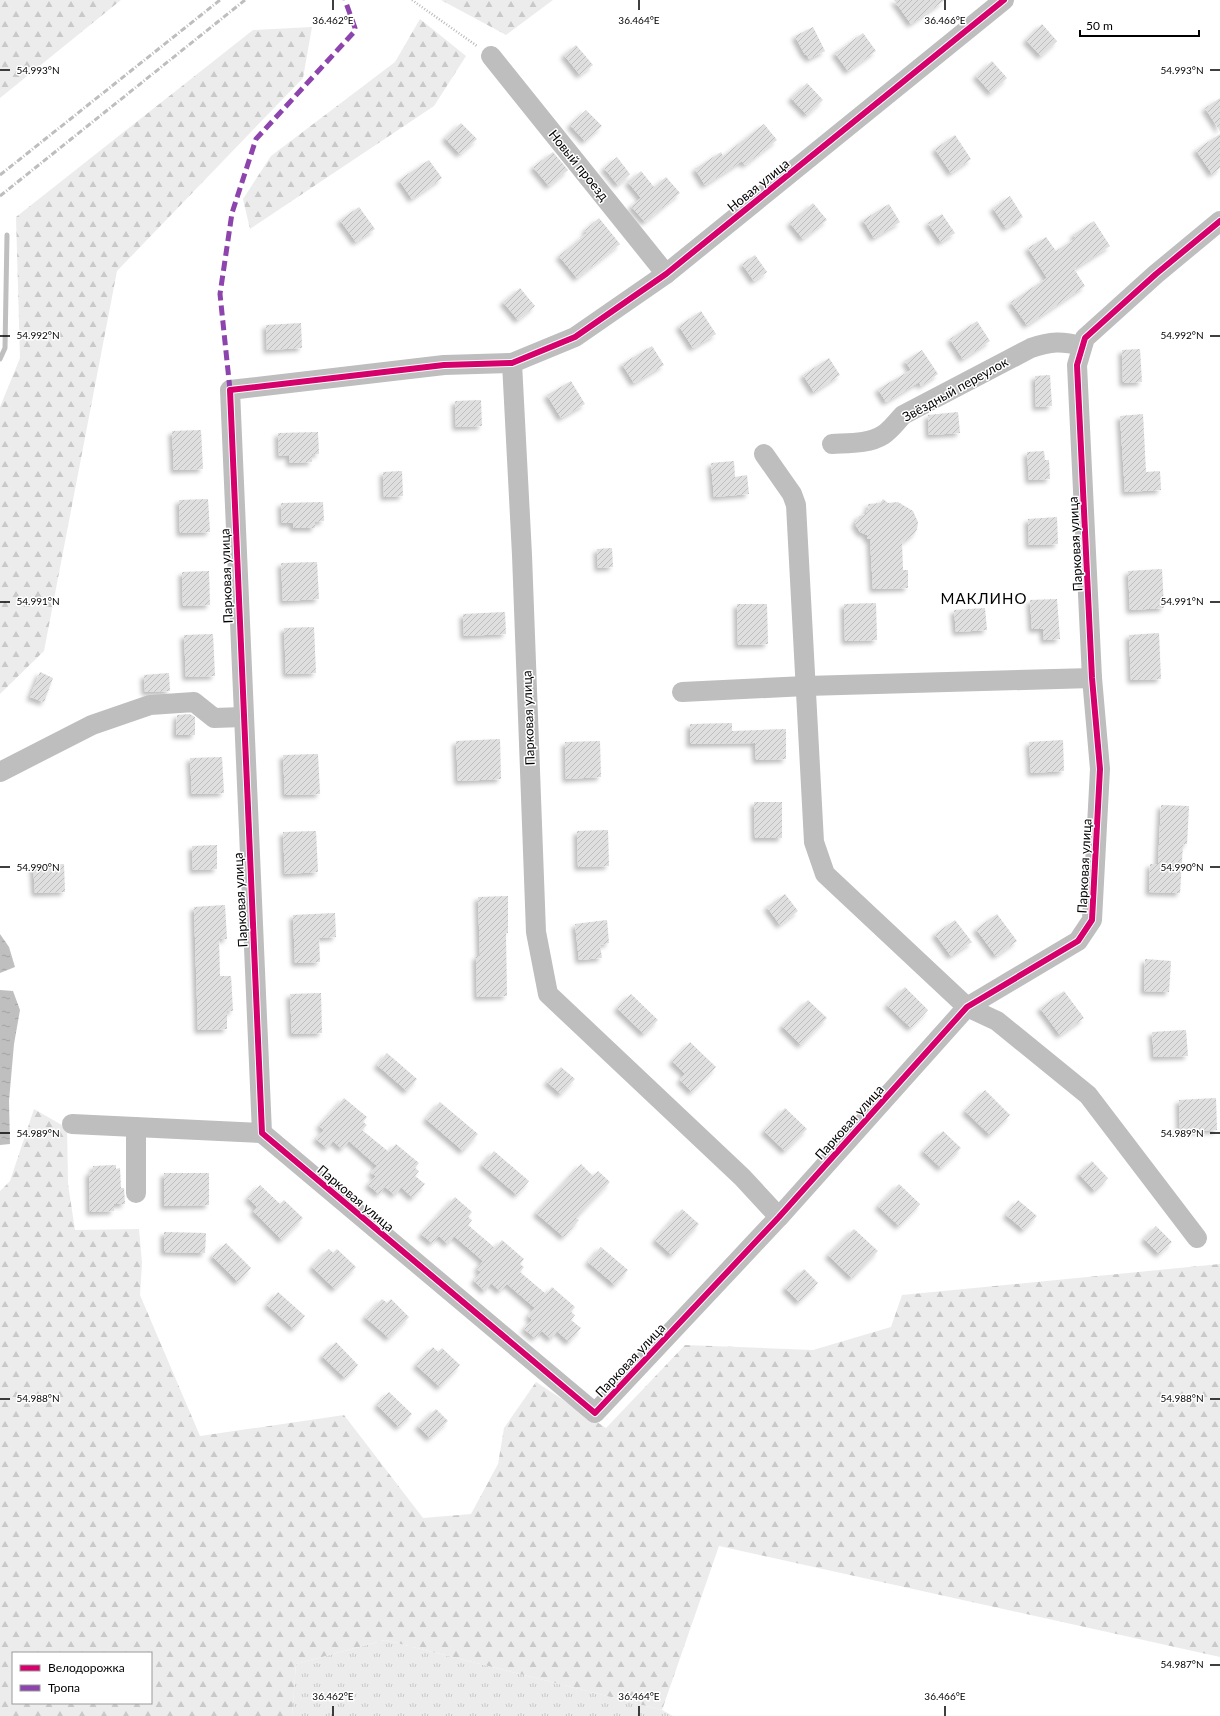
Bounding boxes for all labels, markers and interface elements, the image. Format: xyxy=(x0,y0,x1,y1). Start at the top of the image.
scale bar xyxy=(1080,12,1199,38)
text: 36.462°E xyxy=(312,14,354,26)
text: 36.464°E xyxy=(618,14,660,26)
text: 36.466°E xyxy=(924,14,966,26)
text: 50 m xyxy=(1086,18,1113,33)
text: 54.993°N xyxy=(16,64,60,76)
text: 54.993°N xyxy=(1160,64,1204,76)
street label: Новый проезд xyxy=(546,126,612,204)
street label: Новая улица xyxy=(724,155,792,215)
text: 54.992°N xyxy=(16,329,60,341)
text: 54.992°N xyxy=(1160,329,1204,341)
street label: Звёздный переулок xyxy=(900,353,1011,425)
street label: Парковая улица xyxy=(1065,496,1085,592)
street label: Парковая улица xyxy=(216,528,236,624)
district label: МАКЛИНО xyxy=(941,589,1028,607)
text: 54.991°N xyxy=(16,595,60,607)
text: 54.991°N xyxy=(1160,595,1204,607)
street label: Парковая улица xyxy=(518,670,538,766)
street label: Парковая улица xyxy=(1074,818,1094,914)
street label: Парковая улица xyxy=(230,852,250,948)
text: 54.990°N xyxy=(16,861,60,873)
text: 54.990°N xyxy=(1160,861,1204,873)
street label: Парковая улица xyxy=(811,1081,887,1163)
text: 54.989°N xyxy=(16,1127,60,1139)
text: 54.989°N xyxy=(1160,1127,1204,1139)
street label: Парковая улица xyxy=(314,1161,398,1235)
street label: Парковая улица xyxy=(592,1320,668,1400)
text: 54.988°N xyxy=(16,1392,60,1404)
text: 54.988°N xyxy=(1160,1392,1204,1404)
legend xyxy=(12,1652,152,1704)
text: 54.987°N xyxy=(1160,1658,1204,1670)
text: Велодорожка xyxy=(48,1660,125,1675)
text: Тропа xyxy=(48,1680,80,1695)
text: 36.462°E xyxy=(312,1690,354,1702)
text: 36.464°E xyxy=(618,1690,660,1702)
text: 36.466°E xyxy=(924,1690,966,1702)

